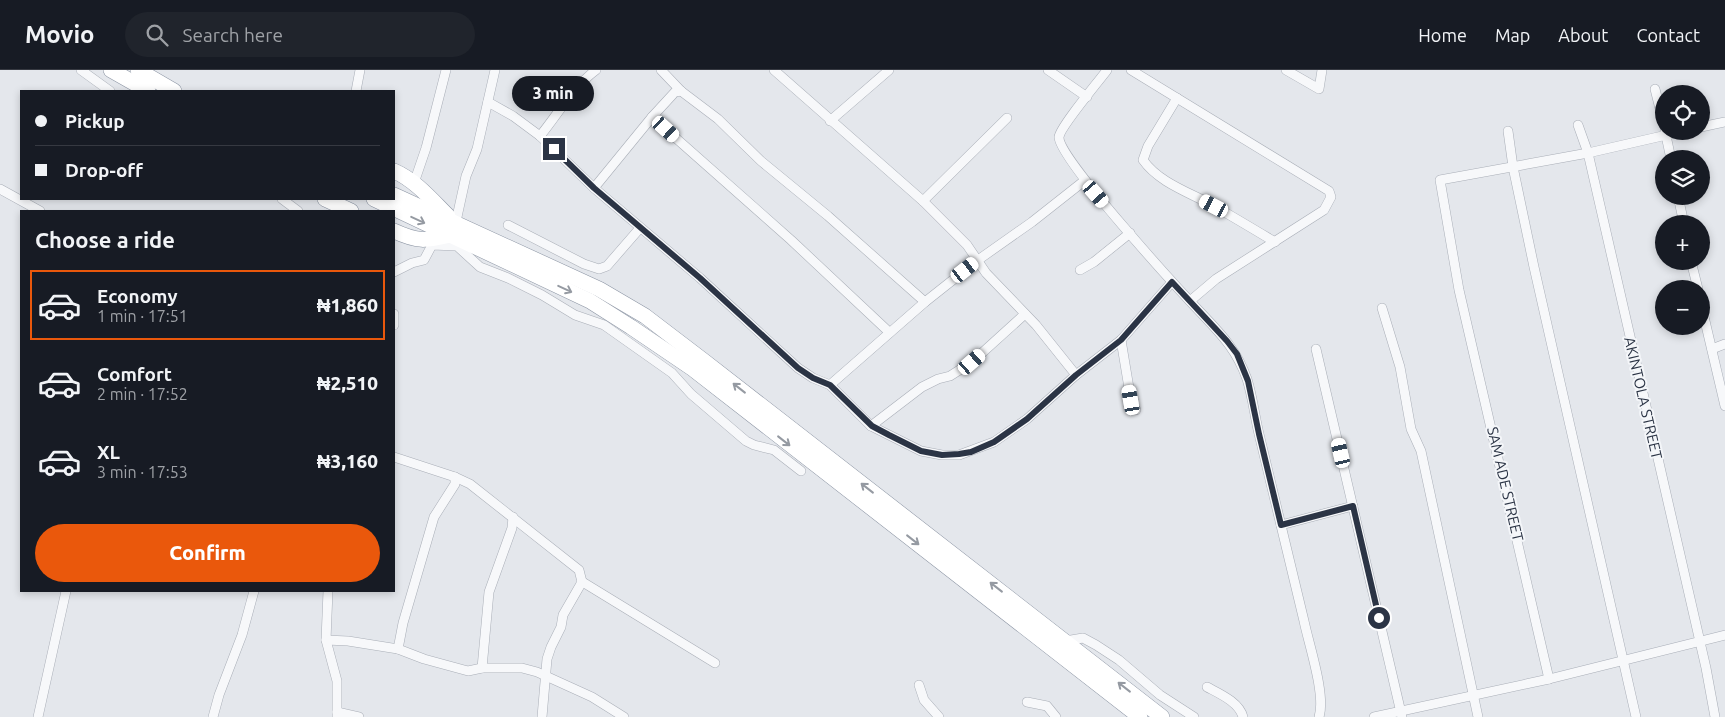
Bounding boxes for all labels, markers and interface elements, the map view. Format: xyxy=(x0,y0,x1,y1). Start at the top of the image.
search box xyxy=(125,12,475,57)
text: Movio xyxy=(25,21,95,48)
icon: search xyxy=(143,21,171,49)
text: Search here xyxy=(183,24,283,46)
text: Home xyxy=(1418,25,1467,45)
text: Map xyxy=(1495,25,1530,45)
text: About xyxy=(1558,25,1608,45)
text: Contact xyxy=(1636,25,1700,45)
callout: 3 min xyxy=(513,77,595,112)
text: 3 min xyxy=(533,84,573,102)
map controls xyxy=(1655,85,1710,335)
button: locate xyxy=(1655,85,1710,140)
text: Pickup xyxy=(65,110,125,132)
car xyxy=(649,113,682,145)
route end xyxy=(543,138,565,160)
button: layers xyxy=(1655,150,1710,205)
text: Drop-off xyxy=(65,159,143,181)
car xyxy=(1080,178,1111,210)
car xyxy=(1197,193,1230,219)
one-way arrow xyxy=(410,215,425,225)
button: + xyxy=(1655,215,1710,270)
text: Choose a ride xyxy=(35,227,175,252)
car xyxy=(948,255,981,285)
button: − xyxy=(1655,280,1710,335)
icon: car xyxy=(37,283,82,328)
text: Economy xyxy=(97,285,178,307)
one-way arrow xyxy=(557,285,572,294)
text: ₦1,860 xyxy=(317,294,378,316)
text: 1 min · 17:51 xyxy=(97,307,188,325)
street label: AKINTOLA STREET xyxy=(1621,335,1666,461)
car xyxy=(955,346,988,378)
icon: car xyxy=(37,361,82,406)
text: Comfort xyxy=(97,363,172,385)
text: ₦2,510 xyxy=(317,372,378,394)
one-way arrow xyxy=(733,382,746,393)
car xyxy=(1121,384,1140,416)
text: 2 min · 17:52 xyxy=(97,385,188,403)
street label: SAM ADE STREET xyxy=(1484,425,1527,543)
one-way arrow xyxy=(778,435,791,446)
car xyxy=(1330,437,1351,469)
icon: car xyxy=(37,439,82,484)
text: XL xyxy=(97,441,120,463)
text: ₦3,160 xyxy=(317,450,378,472)
text: 3 min · 17:53 xyxy=(97,463,188,481)
one-way arrow xyxy=(861,482,874,493)
button: Confirm xyxy=(35,524,380,582)
one-way arrow xyxy=(906,535,919,546)
one-way arrow xyxy=(990,582,1003,593)
route start xyxy=(1368,607,1390,629)
one-way arrow xyxy=(1117,682,1131,692)

